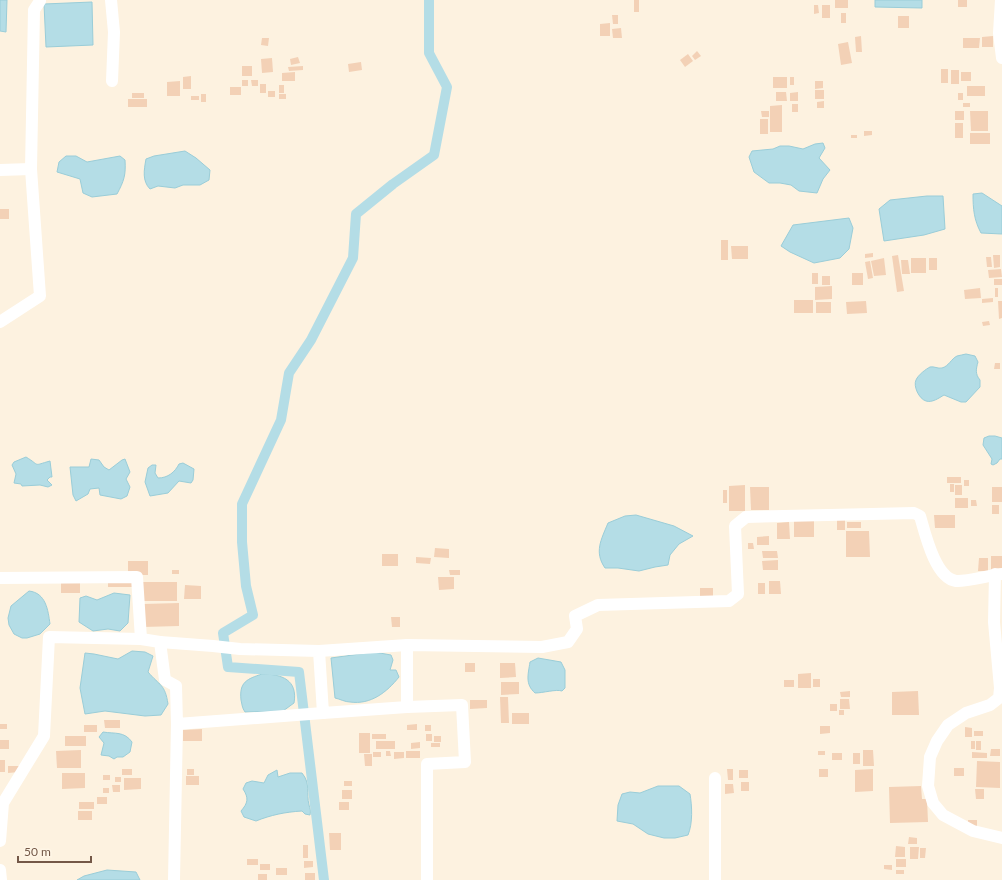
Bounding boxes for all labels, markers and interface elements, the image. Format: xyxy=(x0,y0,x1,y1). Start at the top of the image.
scale bar xyxy=(18,838,91,864)
text: 50 m xyxy=(24,844,51,859)

